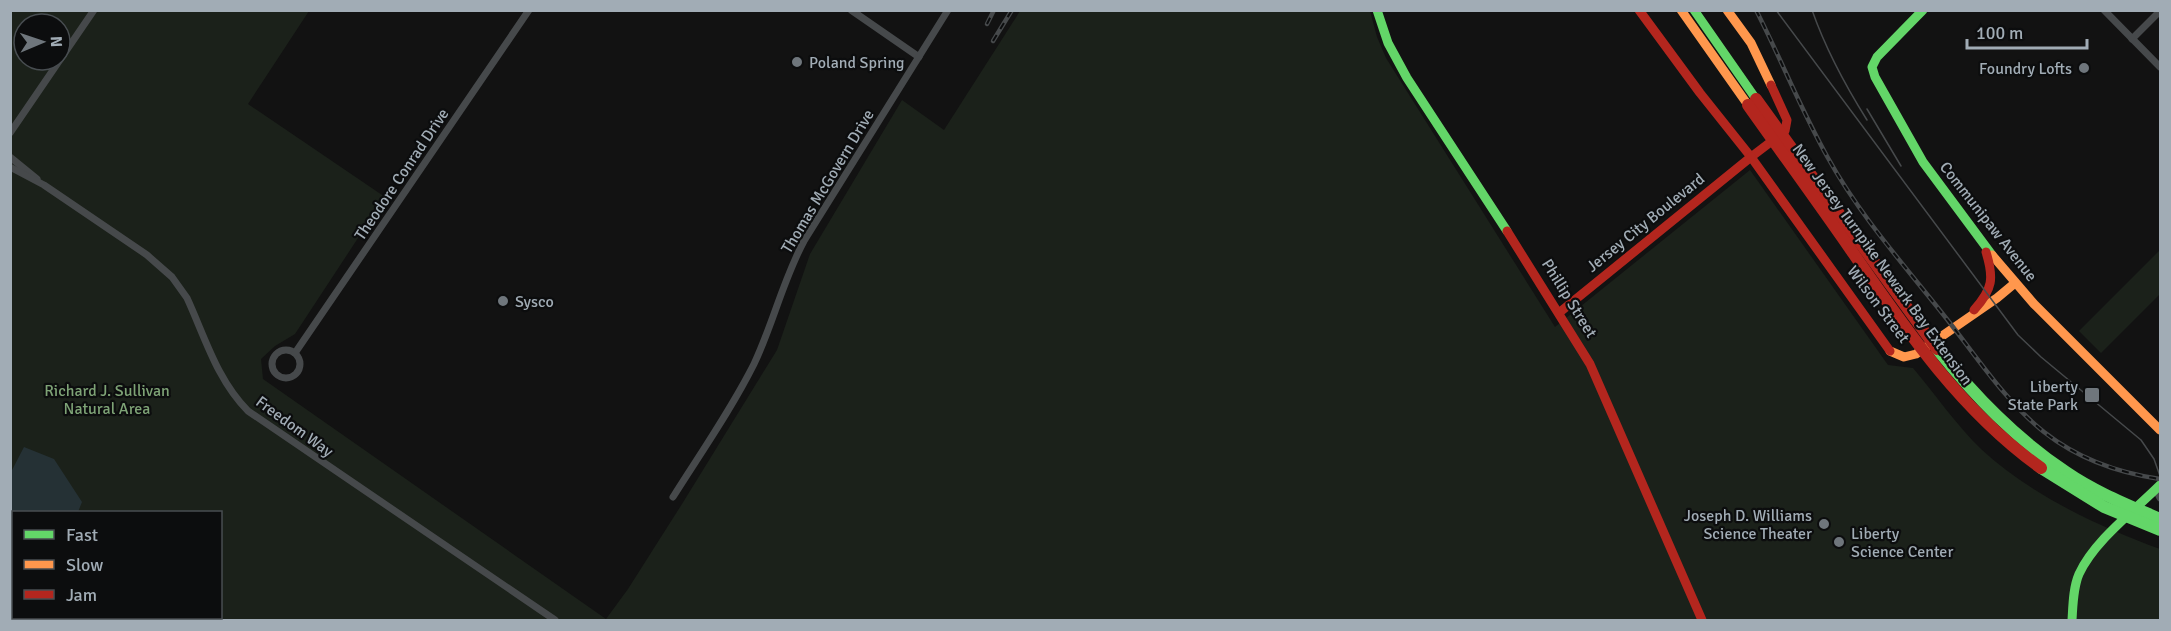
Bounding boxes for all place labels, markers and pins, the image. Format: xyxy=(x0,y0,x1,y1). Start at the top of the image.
place label: Poland Spring xyxy=(809,53,905,73)
marker: Poland Spring xyxy=(790,55,804,69)
place label: Foundry Lofts xyxy=(1979,59,2072,79)
marker: Foundry Lofts xyxy=(2077,61,2091,75)
place label: Sysco xyxy=(515,292,554,312)
marker: Sysco xyxy=(496,294,510,308)
place label: Liberty State Park xyxy=(2008,377,2079,415)
marker: Liberty State Park xyxy=(2083,386,2101,404)
place label: Joseph D. Williams Science Theater xyxy=(1684,506,1812,544)
marker: Joseph D. Williams Science Theater xyxy=(1817,517,1831,531)
place label: Liberty Science Center xyxy=(1851,524,1953,562)
marker: Liberty Science Center xyxy=(1832,535,1846,549)

